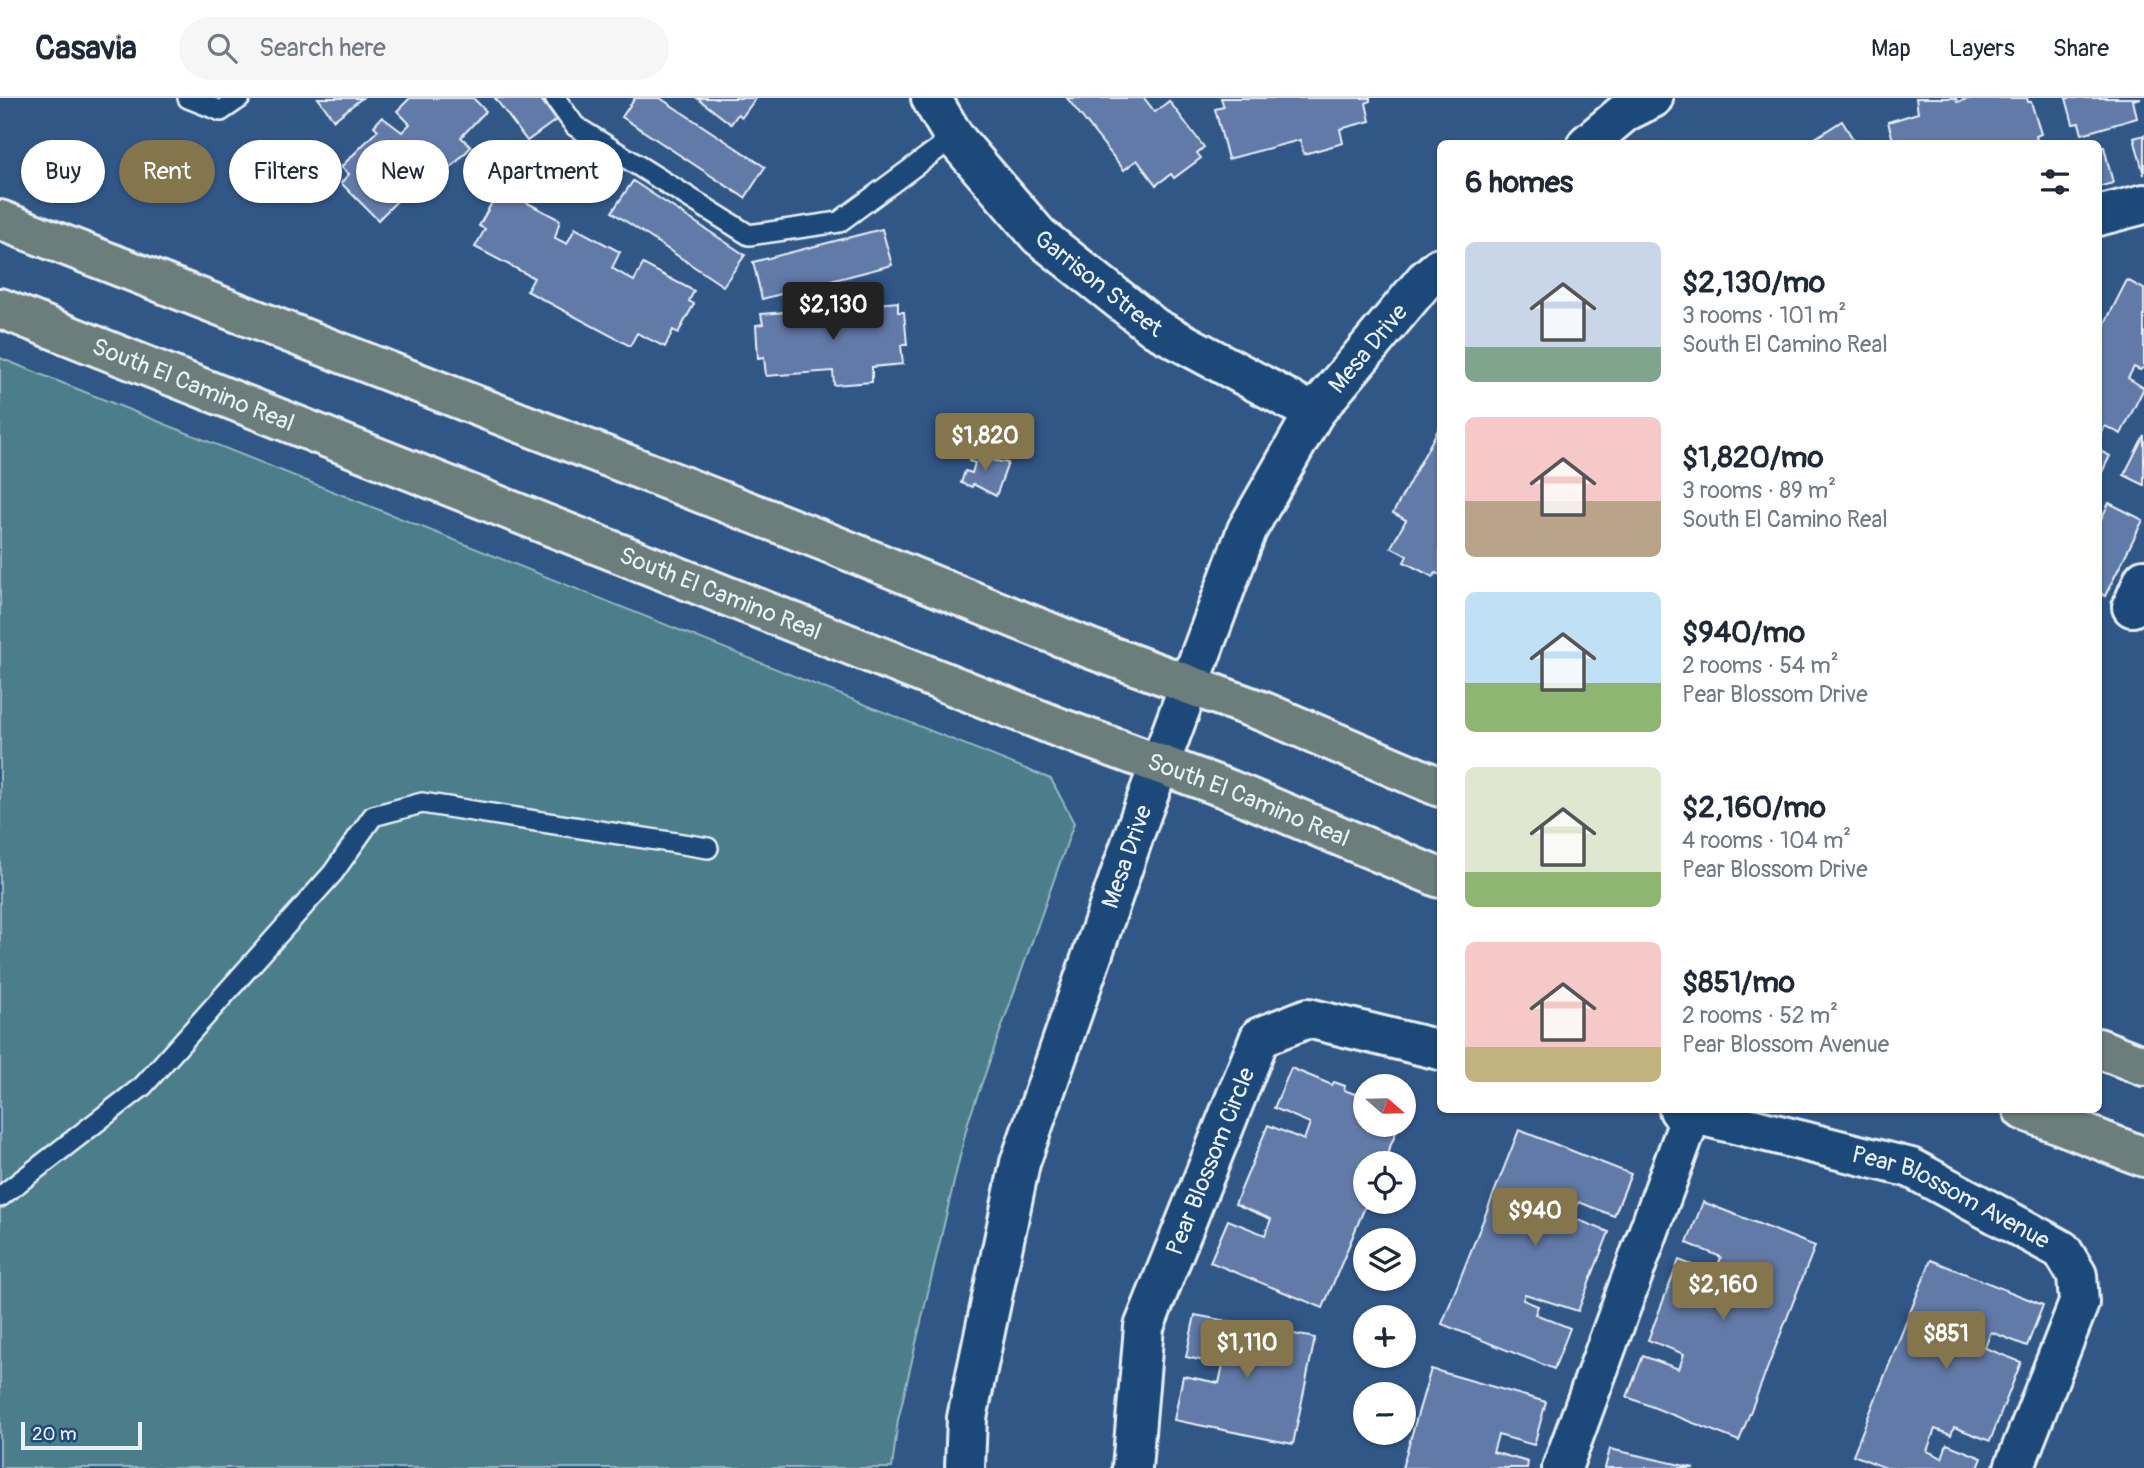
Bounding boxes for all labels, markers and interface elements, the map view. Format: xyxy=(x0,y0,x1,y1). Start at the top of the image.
search box xyxy=(179,17,669,80)
text: Casavia xyxy=(35,28,137,69)
icon: search xyxy=(203,29,241,67)
text: Search here xyxy=(259,32,386,64)
text: Map xyxy=(1871,34,1911,63)
text: Layers xyxy=(1949,34,2015,63)
text: Share xyxy=(2053,34,2109,63)
chip: Buy xyxy=(21,140,105,203)
chip: Rent xyxy=(119,140,215,203)
chip: Filters xyxy=(229,140,342,203)
chip: New xyxy=(356,140,449,203)
chip: Apartment xyxy=(463,140,623,203)
icon: filters xyxy=(2036,163,2074,201)
text: 6 homes xyxy=(1465,164,1573,201)
street label: Garrison Street xyxy=(1028,224,1167,344)
text: $2,130/mo xyxy=(1682,264,1825,301)
icon: home xyxy=(1521,270,1605,354)
pin: $2,130 xyxy=(776,282,890,342)
text: $2,130 xyxy=(799,290,867,319)
street label: Mesa Drive xyxy=(1323,298,1414,399)
text: 3 rooms · 101 m² xyxy=(1682,301,1846,330)
text: South El Camino Real xyxy=(1682,330,1888,359)
street label: South El Camino Real xyxy=(88,332,298,438)
pin: $1,820 xyxy=(928,414,1042,473)
text: $1,820 xyxy=(951,421,1019,450)
text: $1,820/mo xyxy=(1682,439,1824,476)
icon: home xyxy=(1521,445,1605,529)
text: 3 rooms · 89 m² xyxy=(1682,476,1836,505)
text: South El Camino Real xyxy=(1682,505,1888,534)
street label: South El Camino Real xyxy=(615,541,825,647)
text: $940/mo xyxy=(1682,614,1805,651)
icon: home xyxy=(1521,620,1605,704)
text: 2 rooms · 54 m² xyxy=(1682,651,1839,680)
text: Pear Blossom Drive xyxy=(1682,680,1868,709)
street label: South El Camino Real xyxy=(1144,747,1354,853)
text: $2,160/mo xyxy=(1682,789,1826,826)
icon: home xyxy=(1521,795,1605,879)
street label: Mesa Drive xyxy=(1096,801,1158,912)
text: 4 rooms · 104 m² xyxy=(1682,826,1851,855)
text: Pear Blossom Drive xyxy=(1682,855,1868,884)
text: $851/mo xyxy=(1682,964,1795,1001)
icon: home xyxy=(1521,970,1605,1054)
text: 2 rooms · 52 m² xyxy=(1682,1001,1838,1030)
text: Pear Blossom Avenue xyxy=(1682,1030,1889,1059)
street label: Pear Blossom Circle xyxy=(1160,1063,1261,1260)
north arrow xyxy=(1353,1074,1416,1138)
map controls xyxy=(1353,1074,1416,1445)
street label: Pear Blossom Avenue xyxy=(1849,1140,2055,1256)
button: locate xyxy=(1353,1151,1416,1214)
pin: $940 xyxy=(1494,1188,1576,1248)
text: $940 xyxy=(1508,1196,1562,1225)
button: layers xyxy=(1353,1228,1416,1291)
pin: $2,160 xyxy=(1666,1262,1780,1322)
text: $2,160 xyxy=(1688,1270,1758,1299)
button: + xyxy=(1353,1305,1416,1368)
pin: $851 xyxy=(1905,1312,1987,1371)
text: $851 xyxy=(1923,1319,1969,1348)
pin: $1,110 xyxy=(1190,1320,1304,1380)
text: $1,110 xyxy=(1217,1328,1278,1357)
button: − xyxy=(1353,1382,1416,1445)
scale bar xyxy=(21,1419,142,1451)
text: 20 m xyxy=(32,1422,77,1446)

